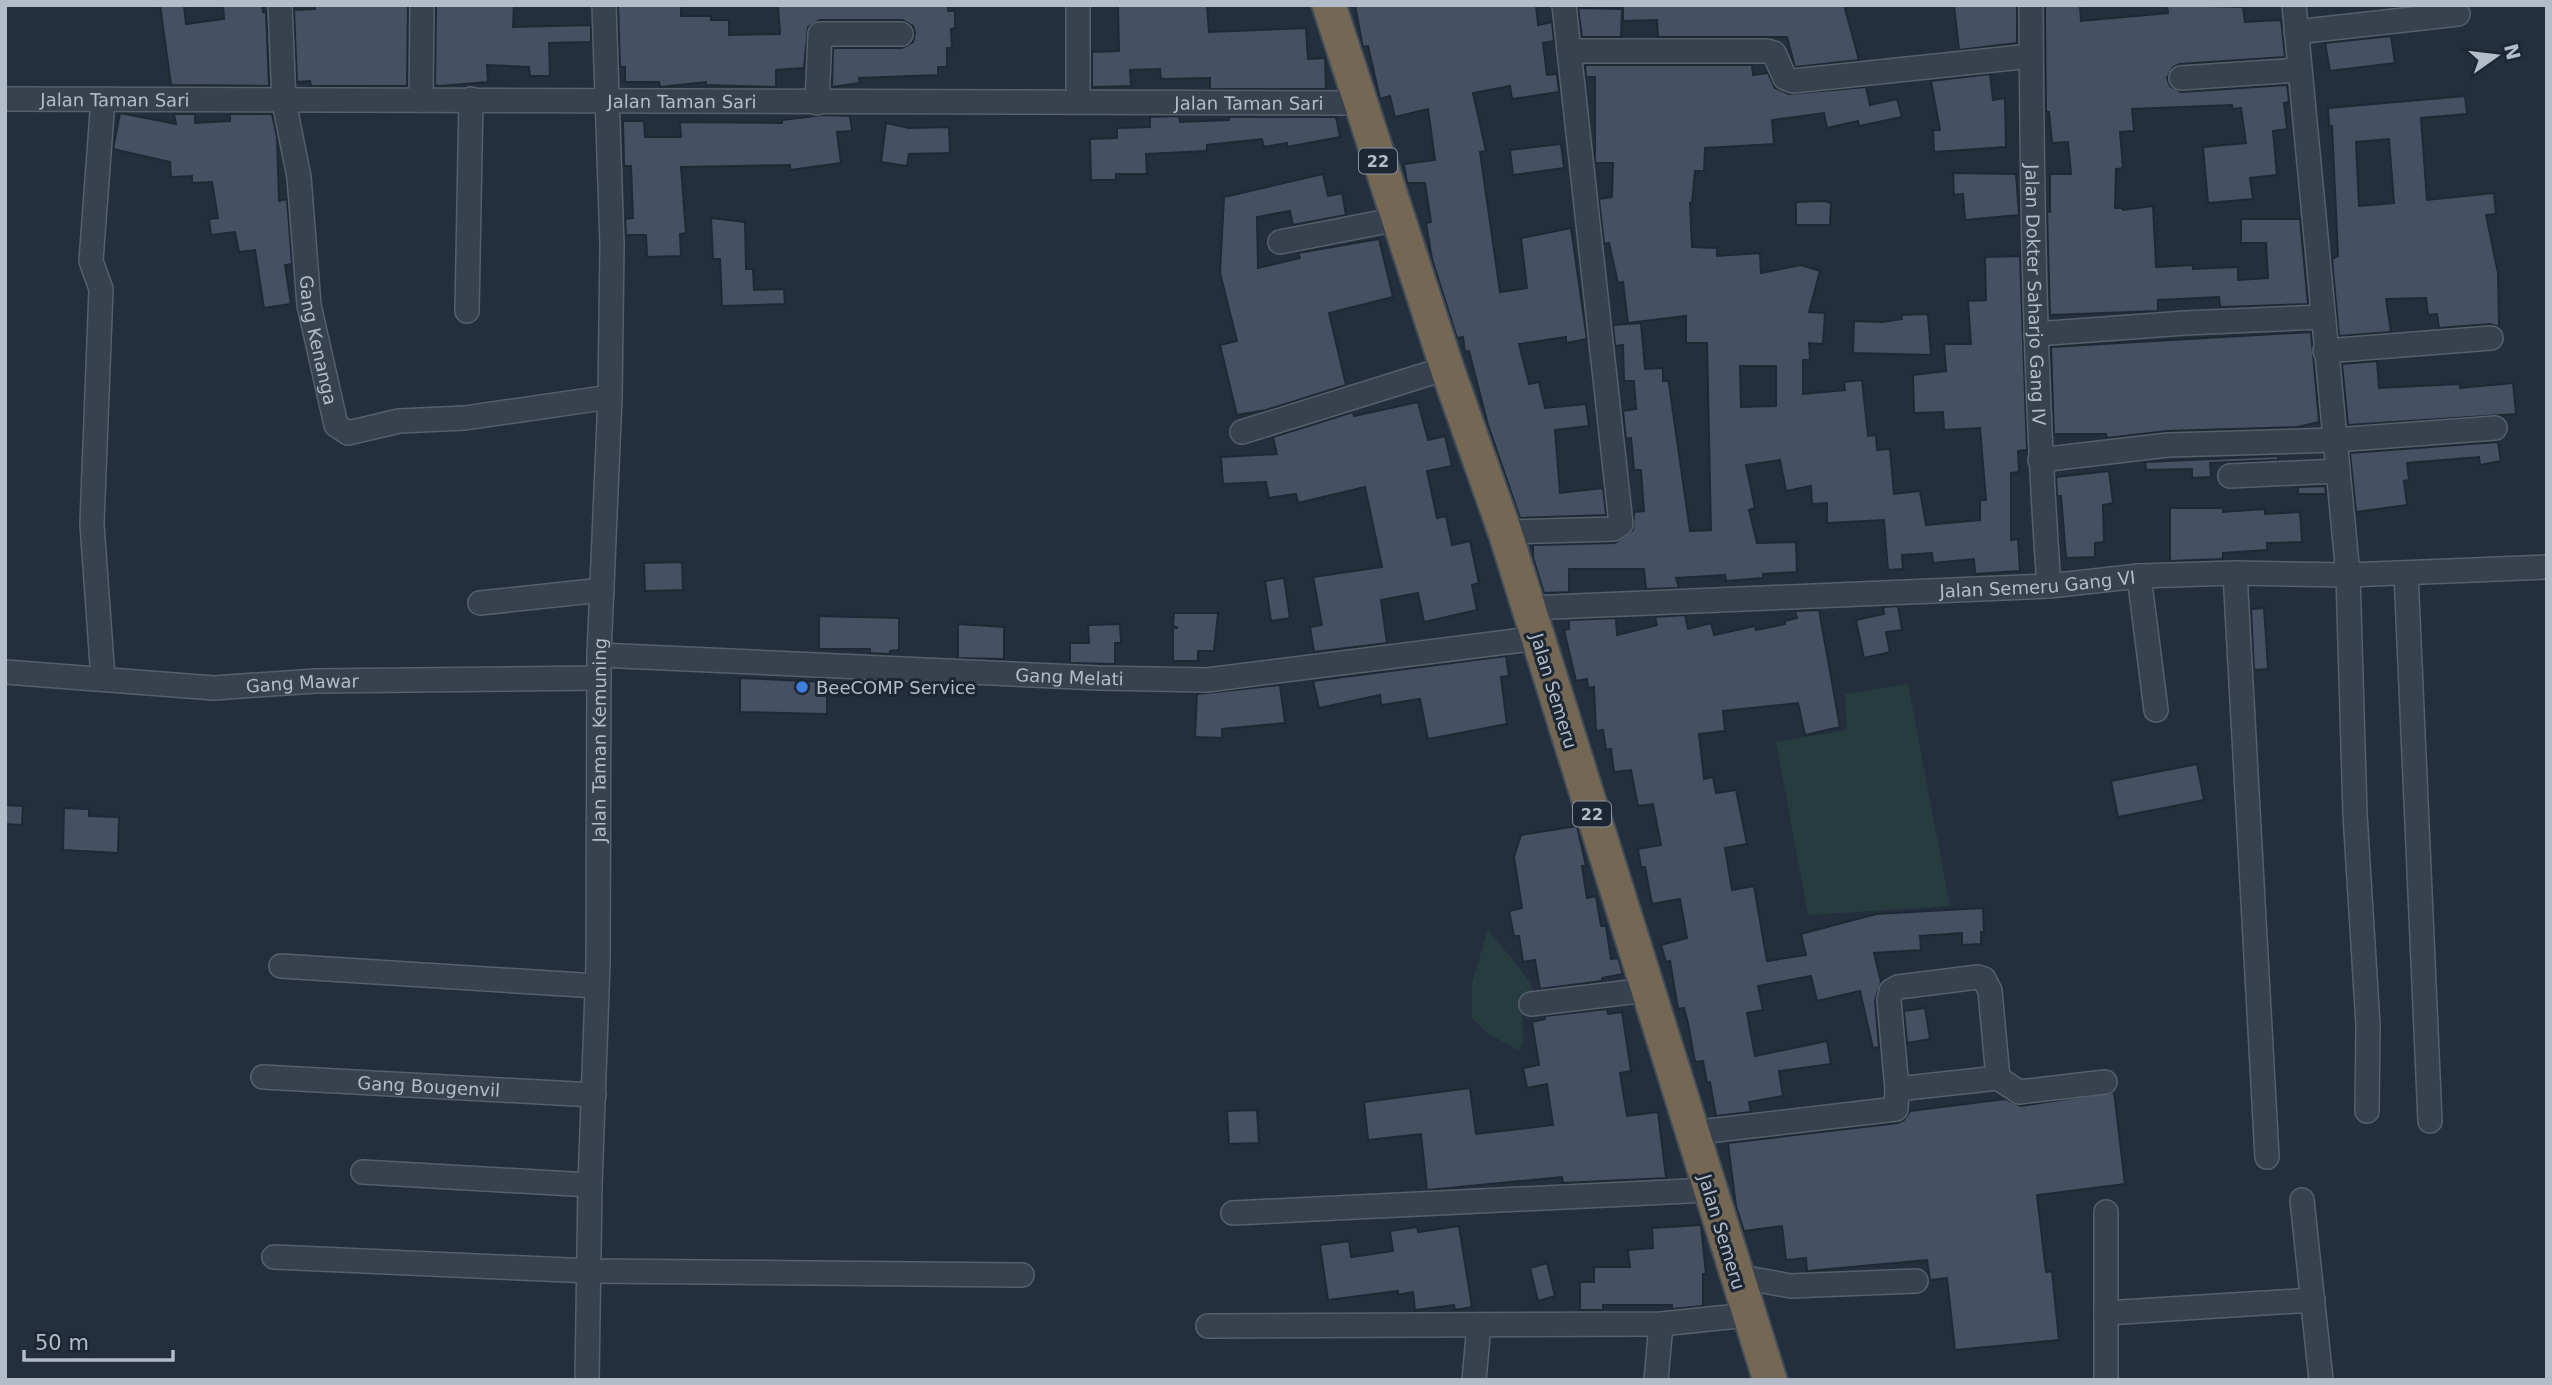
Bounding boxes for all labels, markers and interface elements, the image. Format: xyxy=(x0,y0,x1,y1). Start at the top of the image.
north arrow xyxy=(2461,21,2531,91)
text: N xyxy=(2500,42,2525,62)
street label: Jalan Taman Sari xyxy=(39,89,190,110)
street label: Jalan Taman Sari xyxy=(606,90,757,112)
street label: Jalan Taman Sari xyxy=(1173,92,1324,113)
road number: 22 xyxy=(1359,148,1397,174)
street label: Jalan Dokter Saharjo Gang IV xyxy=(2022,163,2050,427)
street label: Gang Kenanga xyxy=(296,274,342,407)
street label: Jalan Semeru Gang VI xyxy=(1938,566,2136,601)
street label: Jalan Semeru xyxy=(1526,630,1581,751)
street label: Jalan Taman Kemuning xyxy=(588,637,610,843)
street label: Gang Melati xyxy=(1015,664,1124,689)
street label: Gang Mawar xyxy=(245,670,360,696)
place label: BeeCOMP Service xyxy=(816,677,976,698)
marker: BeeCOMP Service xyxy=(794,679,810,695)
road number: 22 xyxy=(1573,802,1611,827)
street label: Gang Bougenvil xyxy=(357,1072,501,1100)
street label: Jalan Semeru xyxy=(1694,1171,1749,1292)
scale bar xyxy=(24,1318,173,1362)
text: 50 m xyxy=(35,1331,89,1355)

